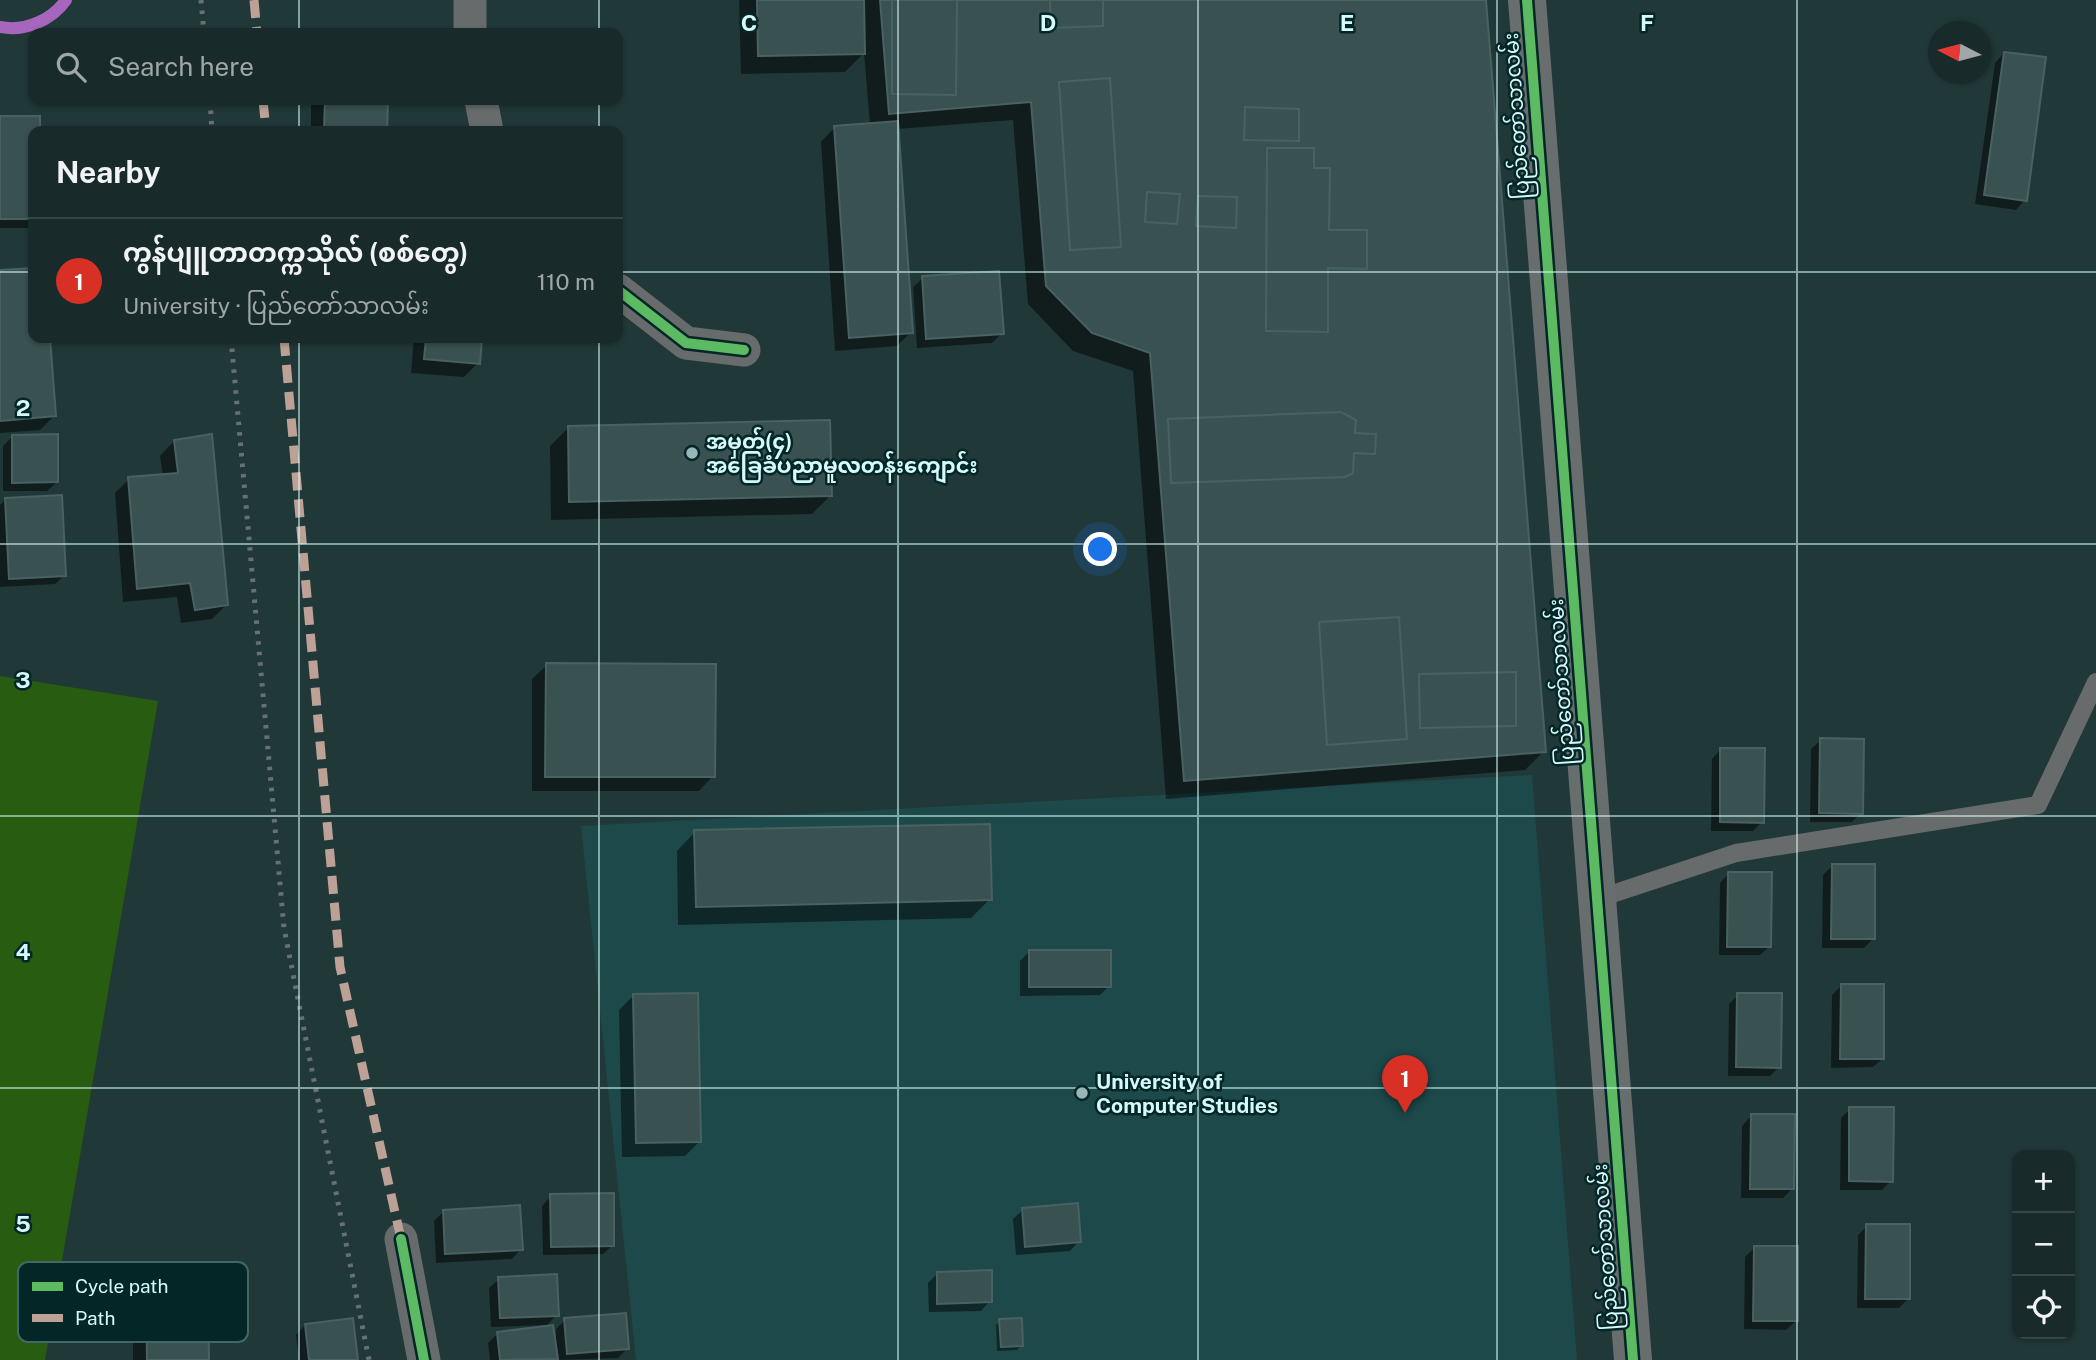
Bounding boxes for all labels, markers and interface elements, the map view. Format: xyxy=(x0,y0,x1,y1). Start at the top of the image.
text: C xyxy=(741,9,757,36)
text: D xyxy=(1040,9,1056,36)
text: E xyxy=(1340,9,1354,36)
text: F xyxy=(1640,9,1654,36)
north arrow xyxy=(1928,21,1991,84)
search box xyxy=(28,28,623,105)
street label: ပြည်တော်သာလမ်း xyxy=(1495,32,1539,200)
icon: search xyxy=(52,48,90,86)
text: Search here xyxy=(108,51,254,82)
text: Nearby xyxy=(56,154,160,190)
text: ကွန်ပျူတာတက္ကသိုလ် (စစ်တွေ) xyxy=(123,237,468,268)
text: 1 xyxy=(74,268,84,295)
text: 110 m xyxy=(537,268,595,295)
text: University · ပြည်တော်သာလမ်း xyxy=(123,292,429,319)
text: 2 xyxy=(16,394,30,421)
place label: အမှတ်(၄) အခြေခံပညာမူလတန်းကျောင်း xyxy=(706,426,978,484)
marker: အမှတ်(၄) အခြေခံပညာမူလတန်းကျောင်း xyxy=(684,445,700,461)
your location xyxy=(1083,532,1117,566)
street label: ပြည်တော်သာလမ်း xyxy=(1540,598,1584,766)
text: 3 xyxy=(15,666,31,693)
text: 4 xyxy=(15,938,31,965)
pin: 1 xyxy=(1382,1055,1428,1113)
place label: University of Computer Studies xyxy=(1096,1069,1278,1118)
marker: University of Computer Studies xyxy=(1074,1085,1090,1101)
map controls xyxy=(2012,1150,2075,1339)
button: + xyxy=(2012,1150,2075,1213)
street label: ပြည်တော်သာလမ်း xyxy=(1584,1163,1628,1331)
text: 5 xyxy=(15,1210,31,1237)
button: − xyxy=(2012,1213,2075,1276)
legend xyxy=(18,1262,248,1342)
text: Cycle path xyxy=(75,1275,168,1297)
button: locate xyxy=(2012,1276,2075,1339)
text: Path xyxy=(75,1307,115,1329)

